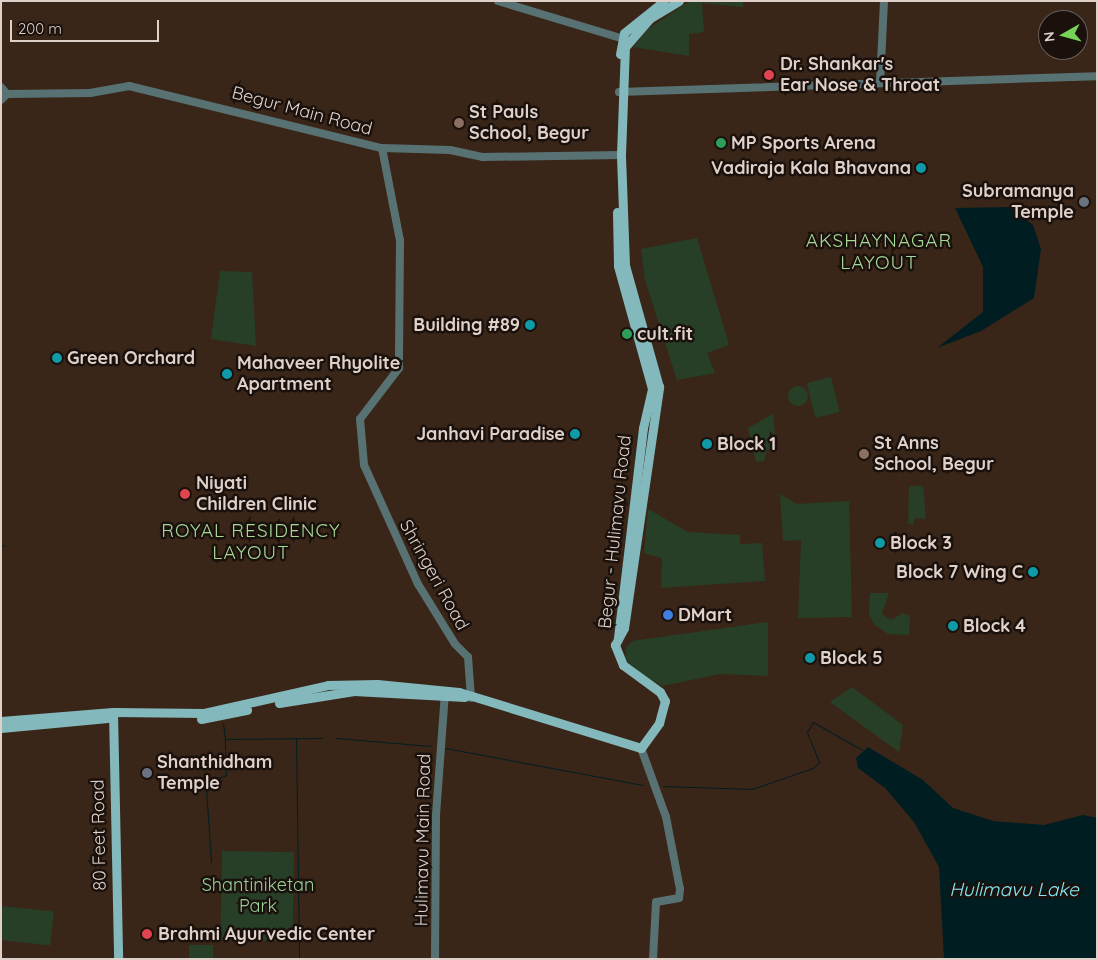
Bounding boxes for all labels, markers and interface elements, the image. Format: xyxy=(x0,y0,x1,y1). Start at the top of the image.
scale bar xyxy=(12,10,161,42)
north arrow xyxy=(1038,10,1088,60)
text: 200 m xyxy=(18,19,62,38)
text: N xyxy=(1040,31,1059,43)
place label: Dr. Shankar's Ear Nose & Throat xyxy=(780,54,940,96)
marker: Dr. Shankar's Ear Nose & Throat xyxy=(762,68,776,82)
street label: Begur Main Road xyxy=(229,82,375,140)
place label: St Pauls School, Begur xyxy=(469,102,589,144)
marker: St Pauls School, Begur xyxy=(453,117,465,129)
place label: MP Sports Arena xyxy=(731,132,876,154)
marker: MP Sports Arena xyxy=(715,137,727,149)
place label: Vadiraja Kala Bhavana xyxy=(711,157,911,179)
marker: Vadiraja Kala Bhavana xyxy=(915,162,927,174)
place label: Subramanya Temple xyxy=(962,181,1074,223)
marker: Subramanya Temple xyxy=(1078,196,1090,208)
district label: AKSHAYNAGAR LAYOUT xyxy=(804,230,954,274)
place label: Building #89 xyxy=(413,314,520,336)
marker: Building #89 xyxy=(524,319,536,331)
place label: cult.fit xyxy=(637,323,693,345)
marker: cult.fit xyxy=(621,328,633,340)
place label: Green Orchard xyxy=(67,347,195,369)
marker: Green Orchard xyxy=(51,352,63,364)
place label: Mahaveer Rhyolite Apartment xyxy=(237,353,400,396)
marker: Mahaveer Rhyolite Apartment xyxy=(221,368,233,380)
place label: Janhavi Paradise xyxy=(416,423,565,445)
marker: Janhavi Paradise xyxy=(569,428,581,440)
place label: Block 1 xyxy=(717,433,776,455)
place label: St Anns School, Begur xyxy=(874,433,994,476)
street label: Begur - Hulimavu Road xyxy=(594,434,636,630)
marker: Block 1 xyxy=(701,438,713,450)
marker: St Anns School, Begur xyxy=(858,448,870,460)
place label: Niyati Children Clinic xyxy=(196,473,317,516)
marker: Niyati Children Clinic xyxy=(178,487,192,501)
street label: Shringeri Road xyxy=(395,516,473,634)
district label: ROYAL RESIDENCY LAYOUT xyxy=(159,520,343,564)
place label: Block 3 xyxy=(890,532,952,554)
marker: Block 3 xyxy=(874,537,886,549)
place label: Block 7 Wing C xyxy=(896,561,1023,583)
marker: Block 7 Wing C xyxy=(1027,566,1039,578)
place label: DMart xyxy=(678,604,732,626)
marker: DMart xyxy=(662,609,674,621)
place label: Block 4 xyxy=(963,615,1026,637)
marker: Block 4 xyxy=(947,620,959,632)
place label: Block 5 xyxy=(820,647,883,669)
marker: Block 5 xyxy=(804,652,816,664)
place label: Shanthidham Temple xyxy=(157,752,272,794)
street label: Hulimavu Main Road xyxy=(411,754,435,926)
marker: Shanthidham Temple xyxy=(141,767,153,779)
street label: 80 Feet Road xyxy=(87,779,111,891)
park label: Shantiniketan Park xyxy=(202,875,314,918)
water label: Hulimavu Lake xyxy=(949,879,1079,901)
place label: Brahmi Ayurvedic Center xyxy=(158,923,375,945)
marker: Brahmi Ayurvedic Center xyxy=(140,927,154,941)

